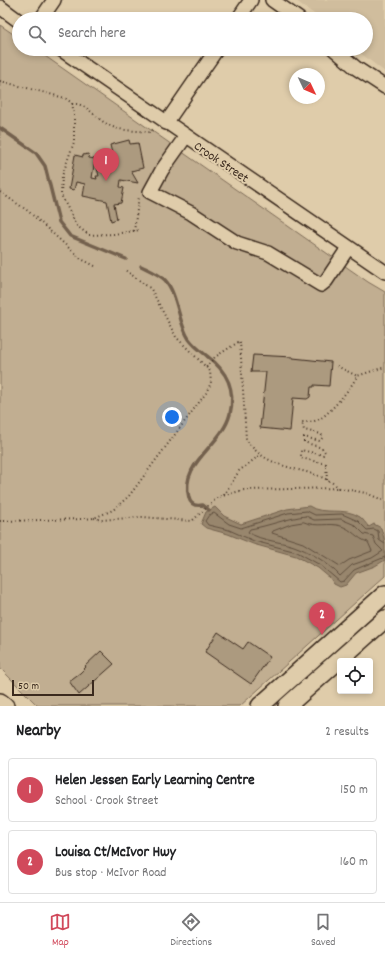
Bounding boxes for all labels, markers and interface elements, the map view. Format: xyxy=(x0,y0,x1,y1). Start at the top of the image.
search box xyxy=(12,12,373,56)
icon: search xyxy=(26,23,48,45)
text: Search here xyxy=(58,23,126,45)
north arrow xyxy=(289,68,325,104)
street label: Crook Street xyxy=(189,138,252,189)
pin: 1 xyxy=(93,148,119,181)
your location xyxy=(162,407,182,427)
pin: 2 xyxy=(309,602,335,635)
map controls xyxy=(337,658,373,694)
button: locate xyxy=(337,658,373,694)
scale bar xyxy=(12,678,94,697)
text: 50 m xyxy=(18,679,39,695)
text: Nearby xyxy=(16,720,60,744)
text: 2 results xyxy=(325,723,369,742)
text: Helen Jessen Early Learning Centre xyxy=(55,770,255,792)
text: 1 xyxy=(29,781,31,800)
text: 150 m xyxy=(340,781,368,800)
text: School · Crook Street xyxy=(55,792,158,811)
text: Louisa Ct/McIvor Hwy xyxy=(55,842,176,864)
text: 2 xyxy=(27,853,33,872)
text: 160 m xyxy=(340,853,368,872)
text: Bus stop · McIvor Road xyxy=(55,864,166,883)
tab: Map xyxy=(49,911,71,951)
tab: Directions xyxy=(170,911,212,951)
tab: Saved xyxy=(311,911,336,951)

